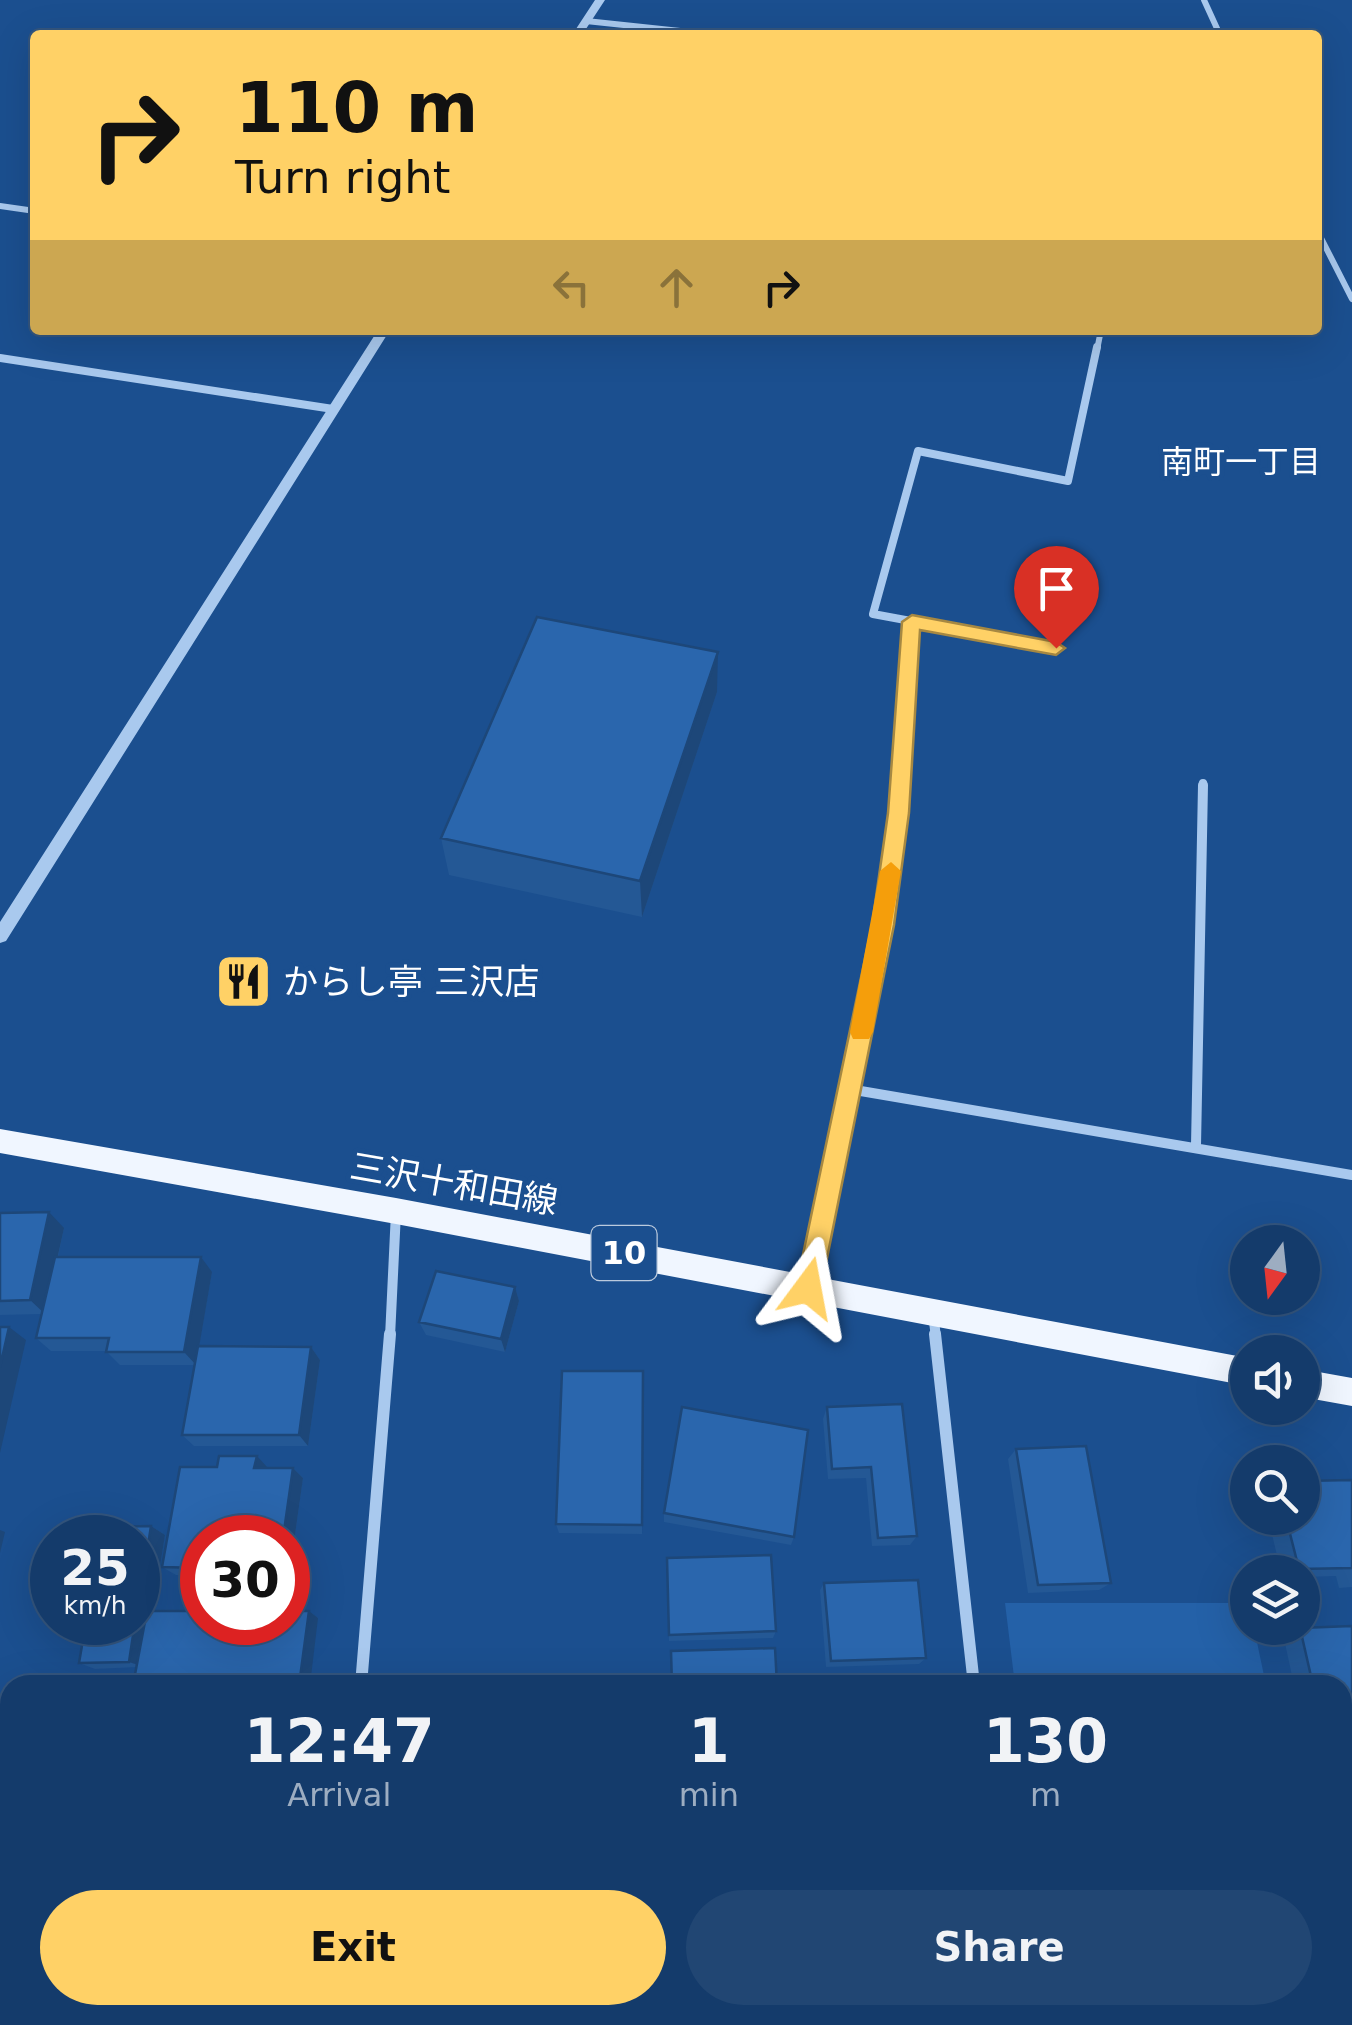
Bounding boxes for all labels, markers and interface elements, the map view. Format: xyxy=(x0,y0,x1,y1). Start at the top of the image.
text: 110 m xyxy=(235,67,478,149)
icon: right xyxy=(70,70,200,200)
text: Turn right xyxy=(235,151,450,204)
icon: left xyxy=(544,260,599,315)
icon: ahead xyxy=(649,260,704,315)
icon: right xyxy=(754,260,809,315)
district label: 南町一丁目 xyxy=(1161,443,1321,481)
pin xyxy=(1014,546,1099,649)
icon: arrive xyxy=(1029,561,1084,616)
restaurant icon: からし亭 三沢店 xyxy=(214,952,274,1012)
place label: からし亭 三沢店 xyxy=(283,962,539,1002)
street label: 三沢十和田線 xyxy=(347,1146,561,1222)
north arrow xyxy=(1230,1225,1320,1315)
map controls xyxy=(1230,1225,1320,1645)
road number: 10 xyxy=(592,1226,656,1280)
position arrow xyxy=(756,1236,860,1340)
button: sound xyxy=(1230,1335,1320,1425)
button: search xyxy=(1230,1445,1320,1535)
speed limit sign: 30 xyxy=(180,1515,310,1645)
text: 25 xyxy=(60,1539,130,1597)
button: layers xyxy=(1230,1555,1320,1645)
text: km/h xyxy=(63,1591,127,1620)
text: 12:47 xyxy=(244,1706,435,1776)
text: 1 xyxy=(688,1706,730,1776)
text: 130 xyxy=(983,1706,1108,1776)
text: Arrival xyxy=(287,1776,391,1814)
text: min xyxy=(679,1776,739,1814)
text: m xyxy=(1030,1776,1061,1814)
button: Exit xyxy=(40,1890,666,2005)
button: Share xyxy=(686,1890,1312,2005)

